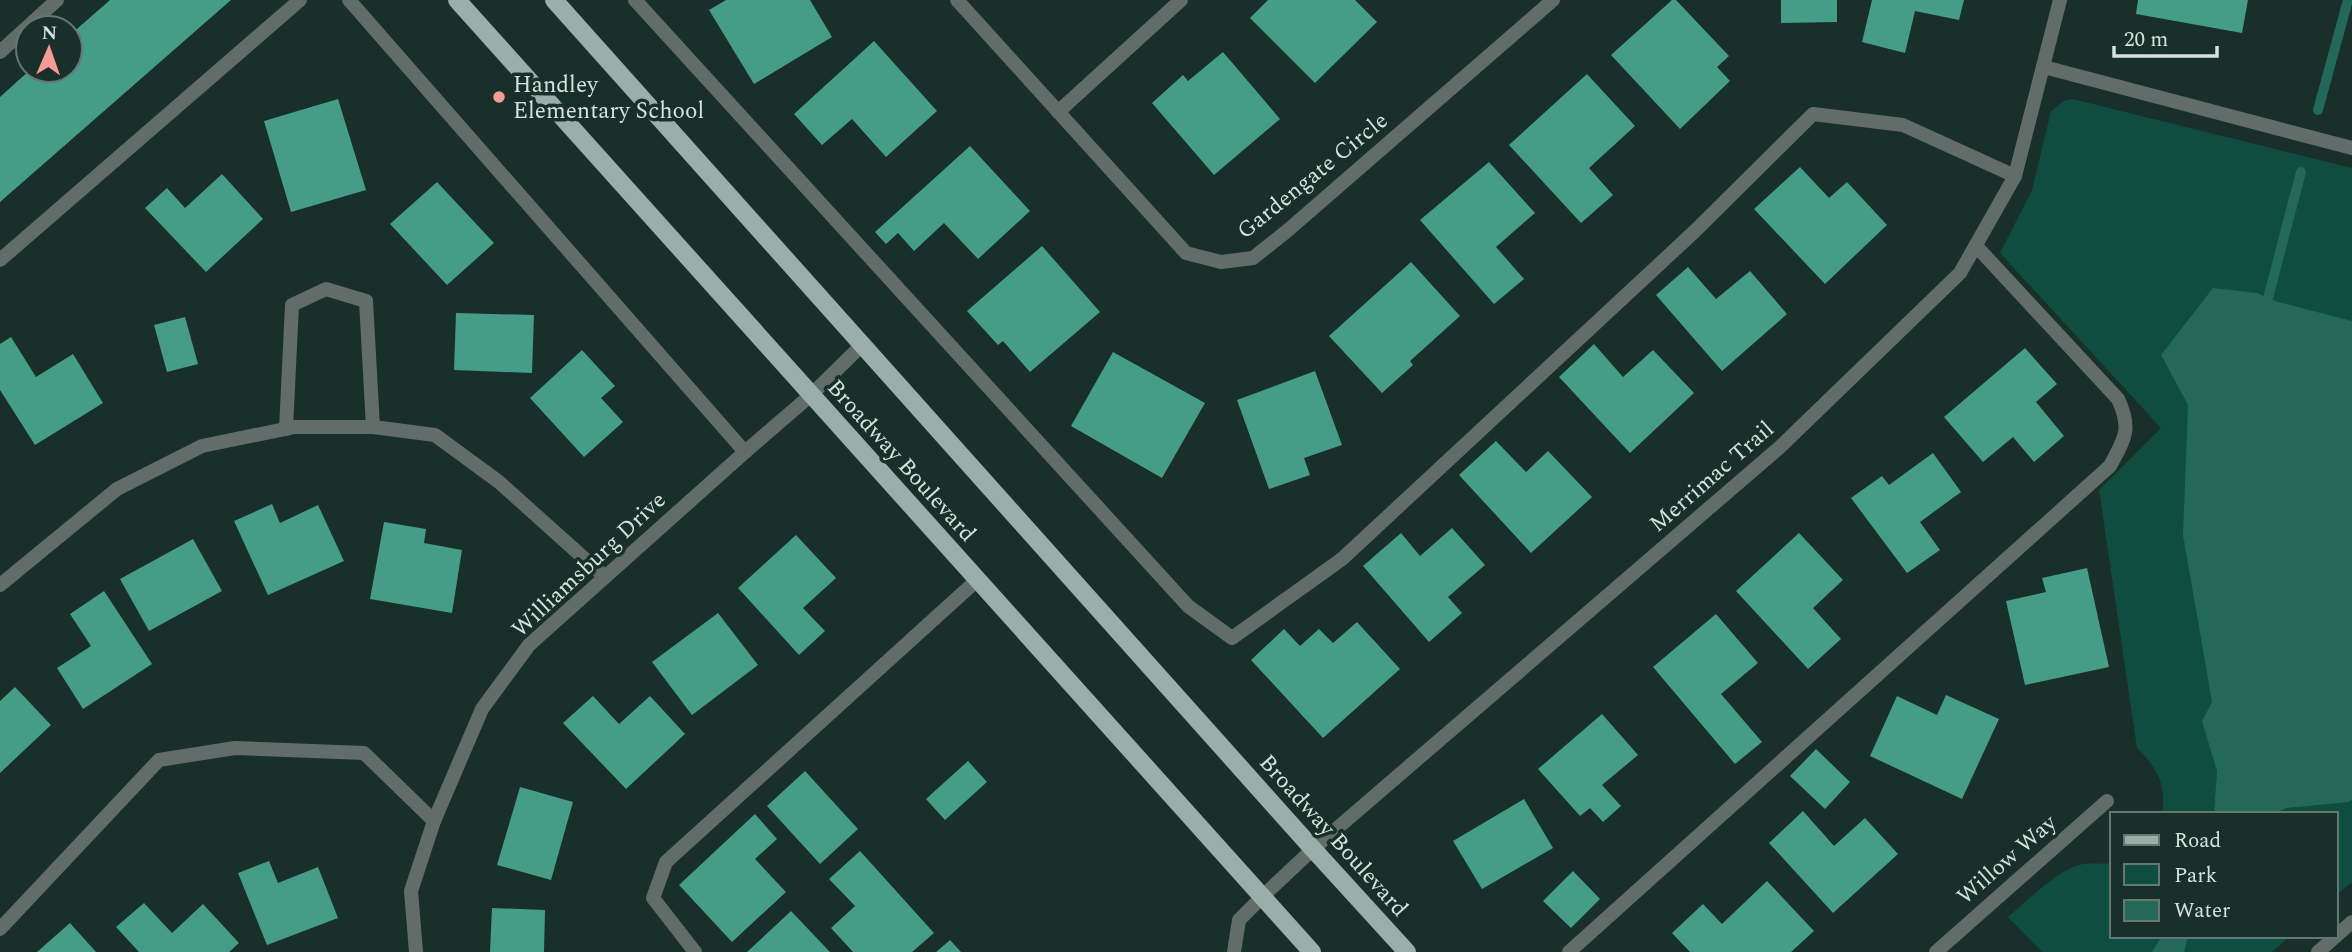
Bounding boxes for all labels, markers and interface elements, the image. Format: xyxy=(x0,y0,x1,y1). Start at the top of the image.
north arrow xyxy=(14,14,84,84)
scale bar xyxy=(2114,14,2217,58)
text: N xyxy=(41,19,58,48)
text: 20 m xyxy=(2124,24,2168,56)
place label: Handley Elementary School xyxy=(513,68,704,129)
marker: Handley Elementary School xyxy=(491,89,507,105)
street label: Gardengate Circle xyxy=(1230,104,1396,248)
street label: Broadway Boulevard xyxy=(818,372,984,550)
street label: Merrimac Trail xyxy=(1642,413,1782,541)
street label: Williamsburg Drive xyxy=(504,484,674,646)
street label: Broadway Boulevard xyxy=(1250,747,1416,925)
street label: Willow Way xyxy=(1949,806,2066,914)
legend xyxy=(2110,812,2338,938)
text: Road xyxy=(2174,825,2221,857)
text: Park xyxy=(2174,860,2218,892)
text: Water xyxy=(2174,895,2230,927)

